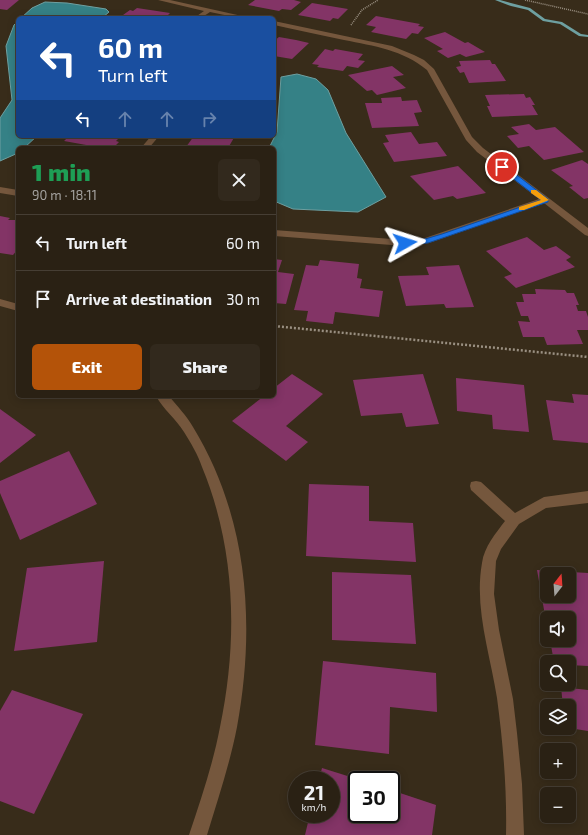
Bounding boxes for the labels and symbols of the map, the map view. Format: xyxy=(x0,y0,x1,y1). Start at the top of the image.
pin xyxy=(485,150,519,184)
position arrow xyxy=(384,222,426,264)
north arrow xyxy=(540,567,576,603)
speed limit sign: 30 xyxy=(348,771,400,823)

